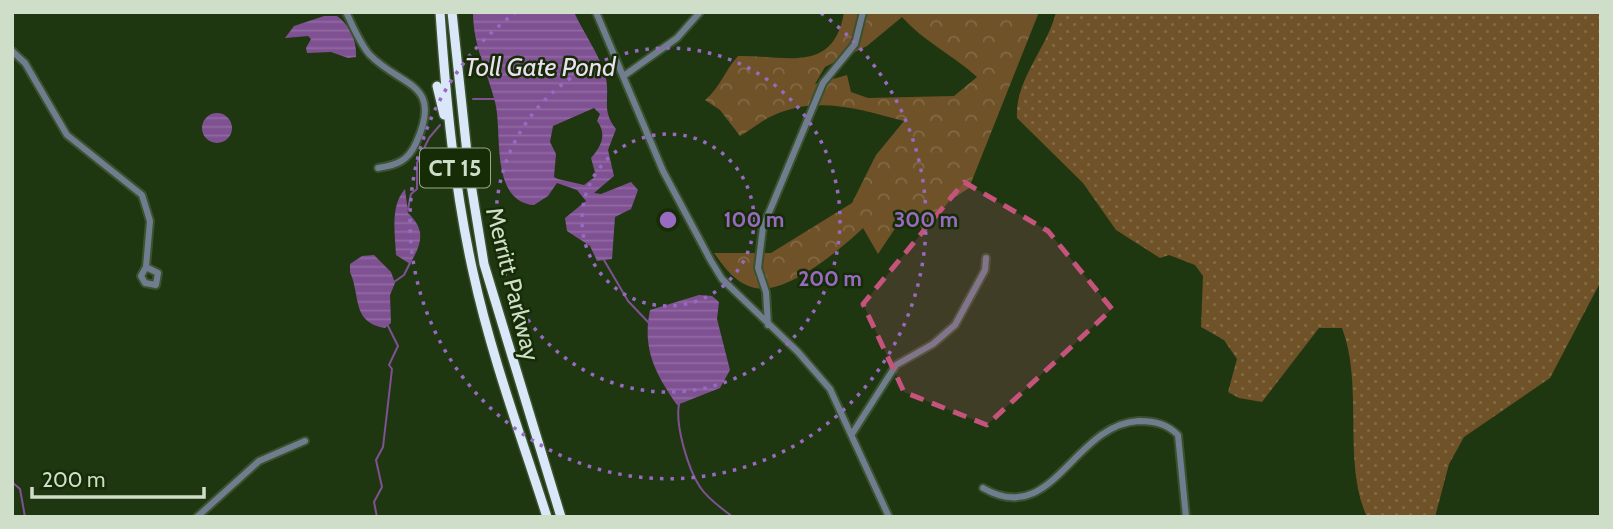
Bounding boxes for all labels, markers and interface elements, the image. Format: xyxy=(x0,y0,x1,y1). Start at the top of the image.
water label: Toll Gate Pond xyxy=(464,51,617,83)
road number: CT 15 xyxy=(420,148,490,188)
street label: Merritt Parkway xyxy=(480,204,546,364)
text: 100 m xyxy=(724,207,784,232)
text: 300 m xyxy=(894,207,958,232)
centre of rings xyxy=(656,208,680,232)
text: 200 m xyxy=(798,266,862,291)
scale bar xyxy=(32,456,203,500)
text: 200 m xyxy=(42,467,105,492)

